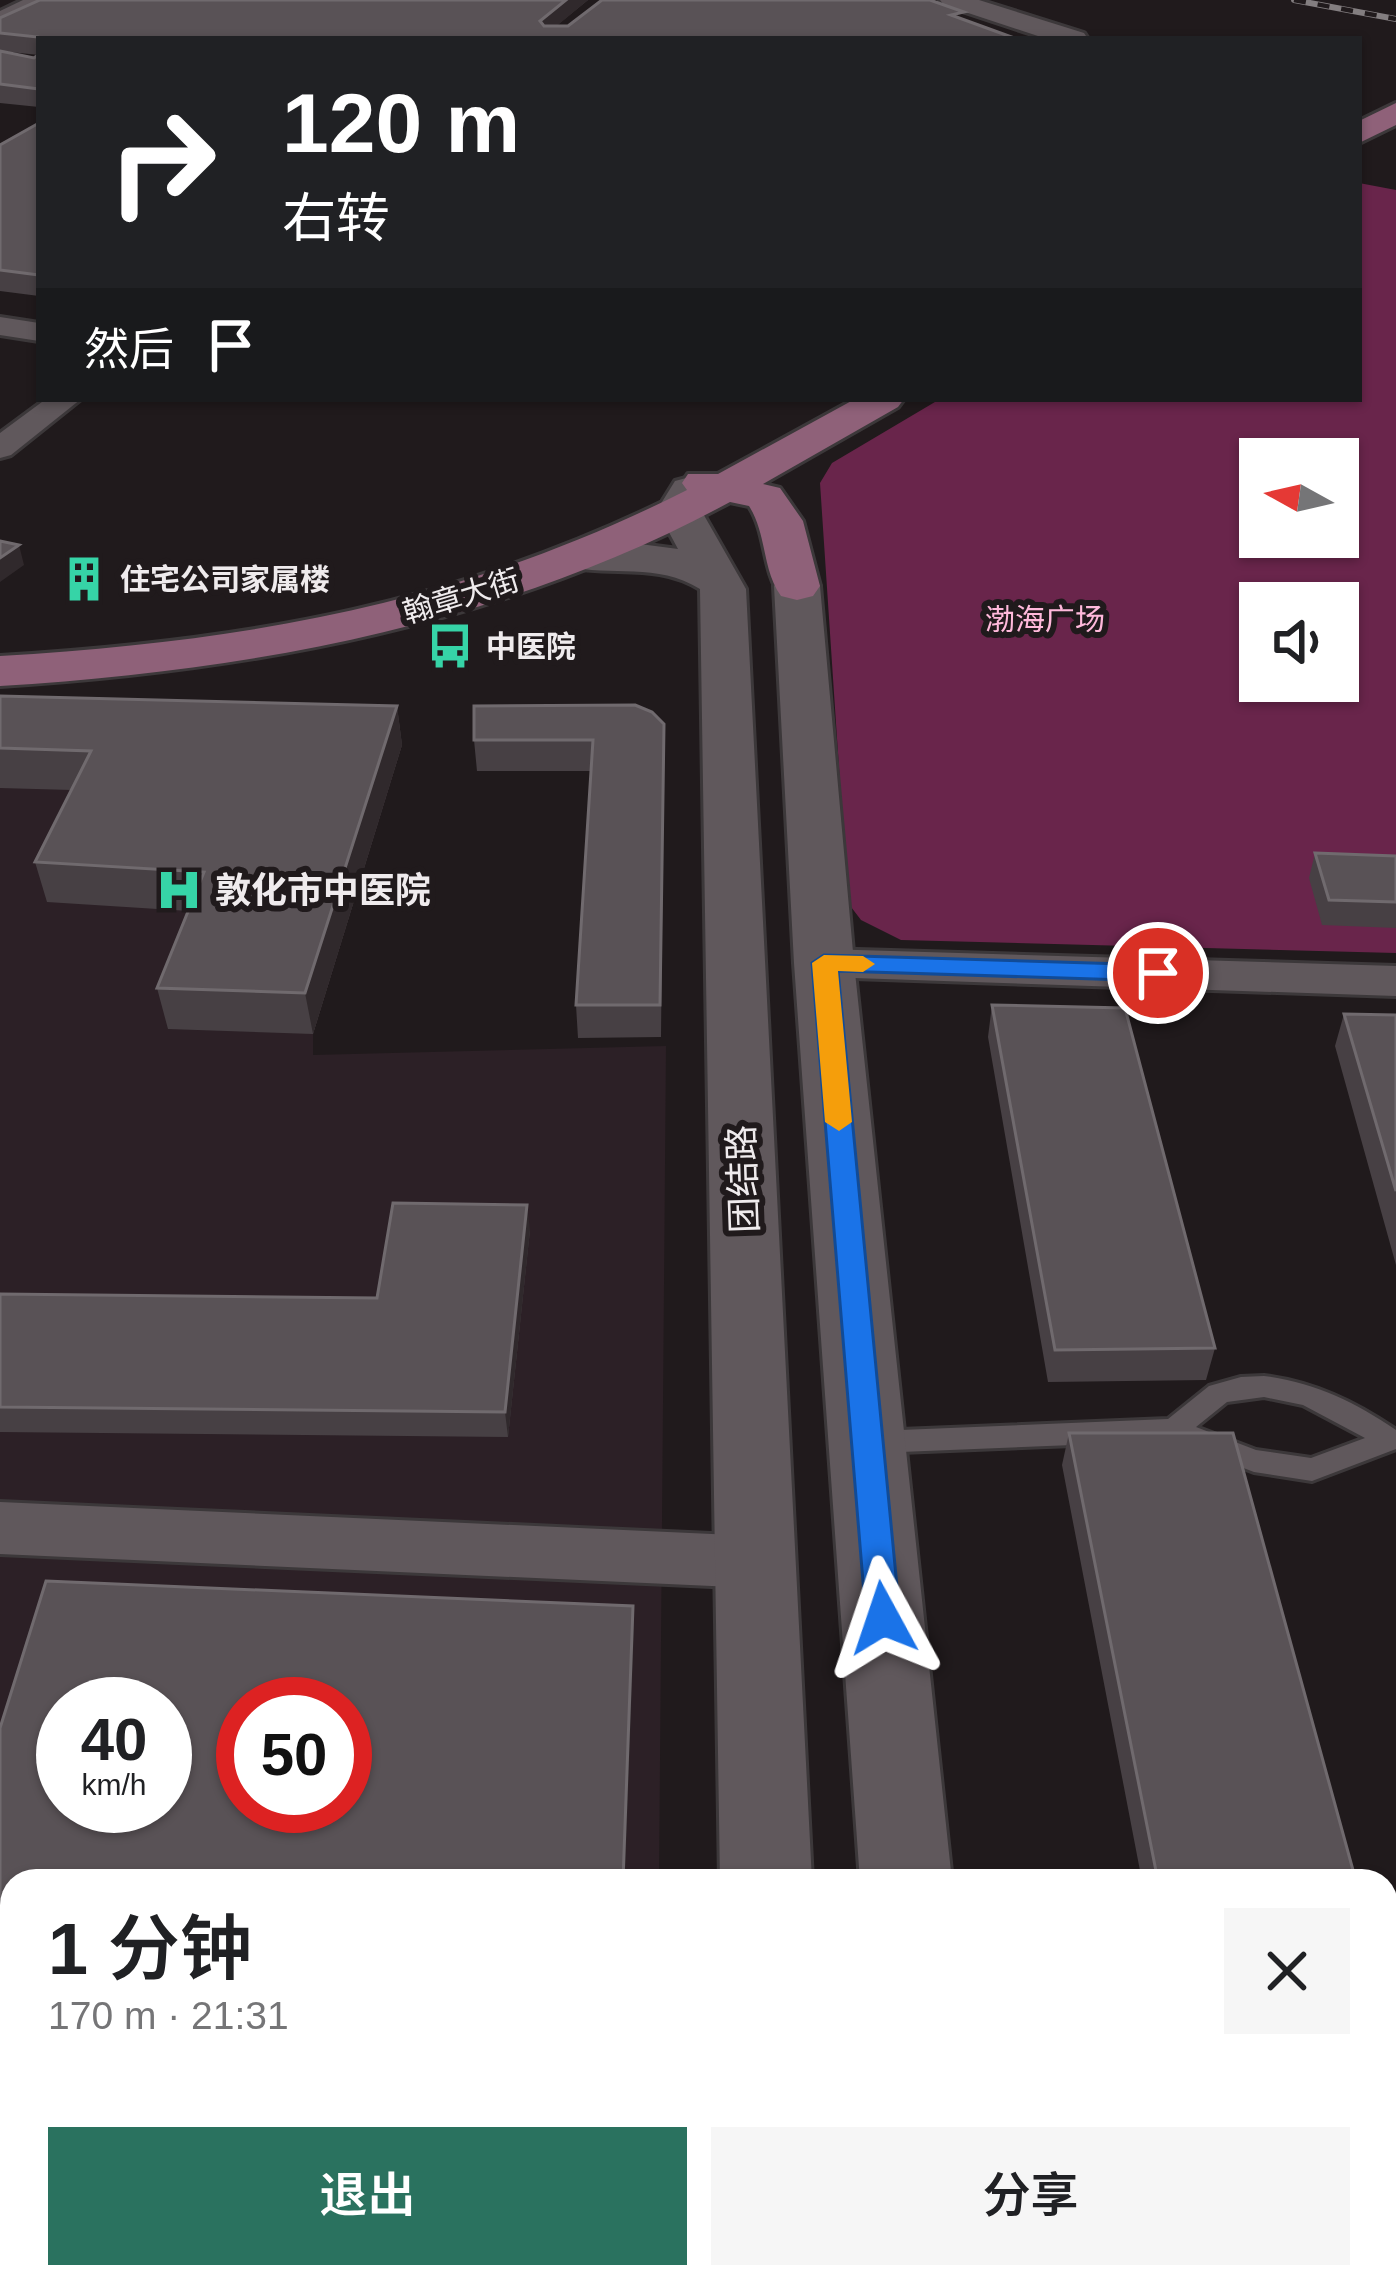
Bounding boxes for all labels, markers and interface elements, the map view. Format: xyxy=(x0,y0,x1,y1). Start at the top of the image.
text: 120 m xyxy=(282,76,520,170)
icon: right xyxy=(84,84,240,240)
text: 右转 xyxy=(282,188,390,248)
icon: arrive xyxy=(198,312,264,378)
text: 然后 xyxy=(84,324,174,375)
north arrow xyxy=(1239,438,1359,558)
map controls xyxy=(1239,438,1359,702)
building icon: 住宅公司家属楼 xyxy=(59,554,109,604)
place label: 住宅公司家属楼 xyxy=(120,563,330,596)
street label: 翰章大街 xyxy=(399,563,523,629)
button: sound xyxy=(1239,582,1359,702)
park label: 渤海广场 xyxy=(985,603,1105,636)
bus stop icon: 中医院 xyxy=(425,621,475,671)
place label: 中医院 xyxy=(486,630,576,663)
hospital icon: 敦化市中医院 xyxy=(154,865,204,915)
place label: 敦化市中医院 xyxy=(215,870,431,911)
pin xyxy=(1107,922,1209,1024)
icon: arrive xyxy=(1125,940,1191,1006)
street label: 团结路 xyxy=(721,1124,765,1234)
position arrow xyxy=(820,1555,946,1681)
speed limit sign: 50 xyxy=(216,1677,372,1833)
text: 40 xyxy=(81,1706,147,1773)
text: km/h xyxy=(81,1768,147,1801)
button: close xyxy=(1224,1908,1350,2034)
text: 1 分钟 xyxy=(48,1909,252,1989)
text: 170 m · 21:31 xyxy=(48,1994,289,2037)
button: 退出 xyxy=(48,2127,687,2265)
button: 分享 xyxy=(711,2127,1350,2265)

